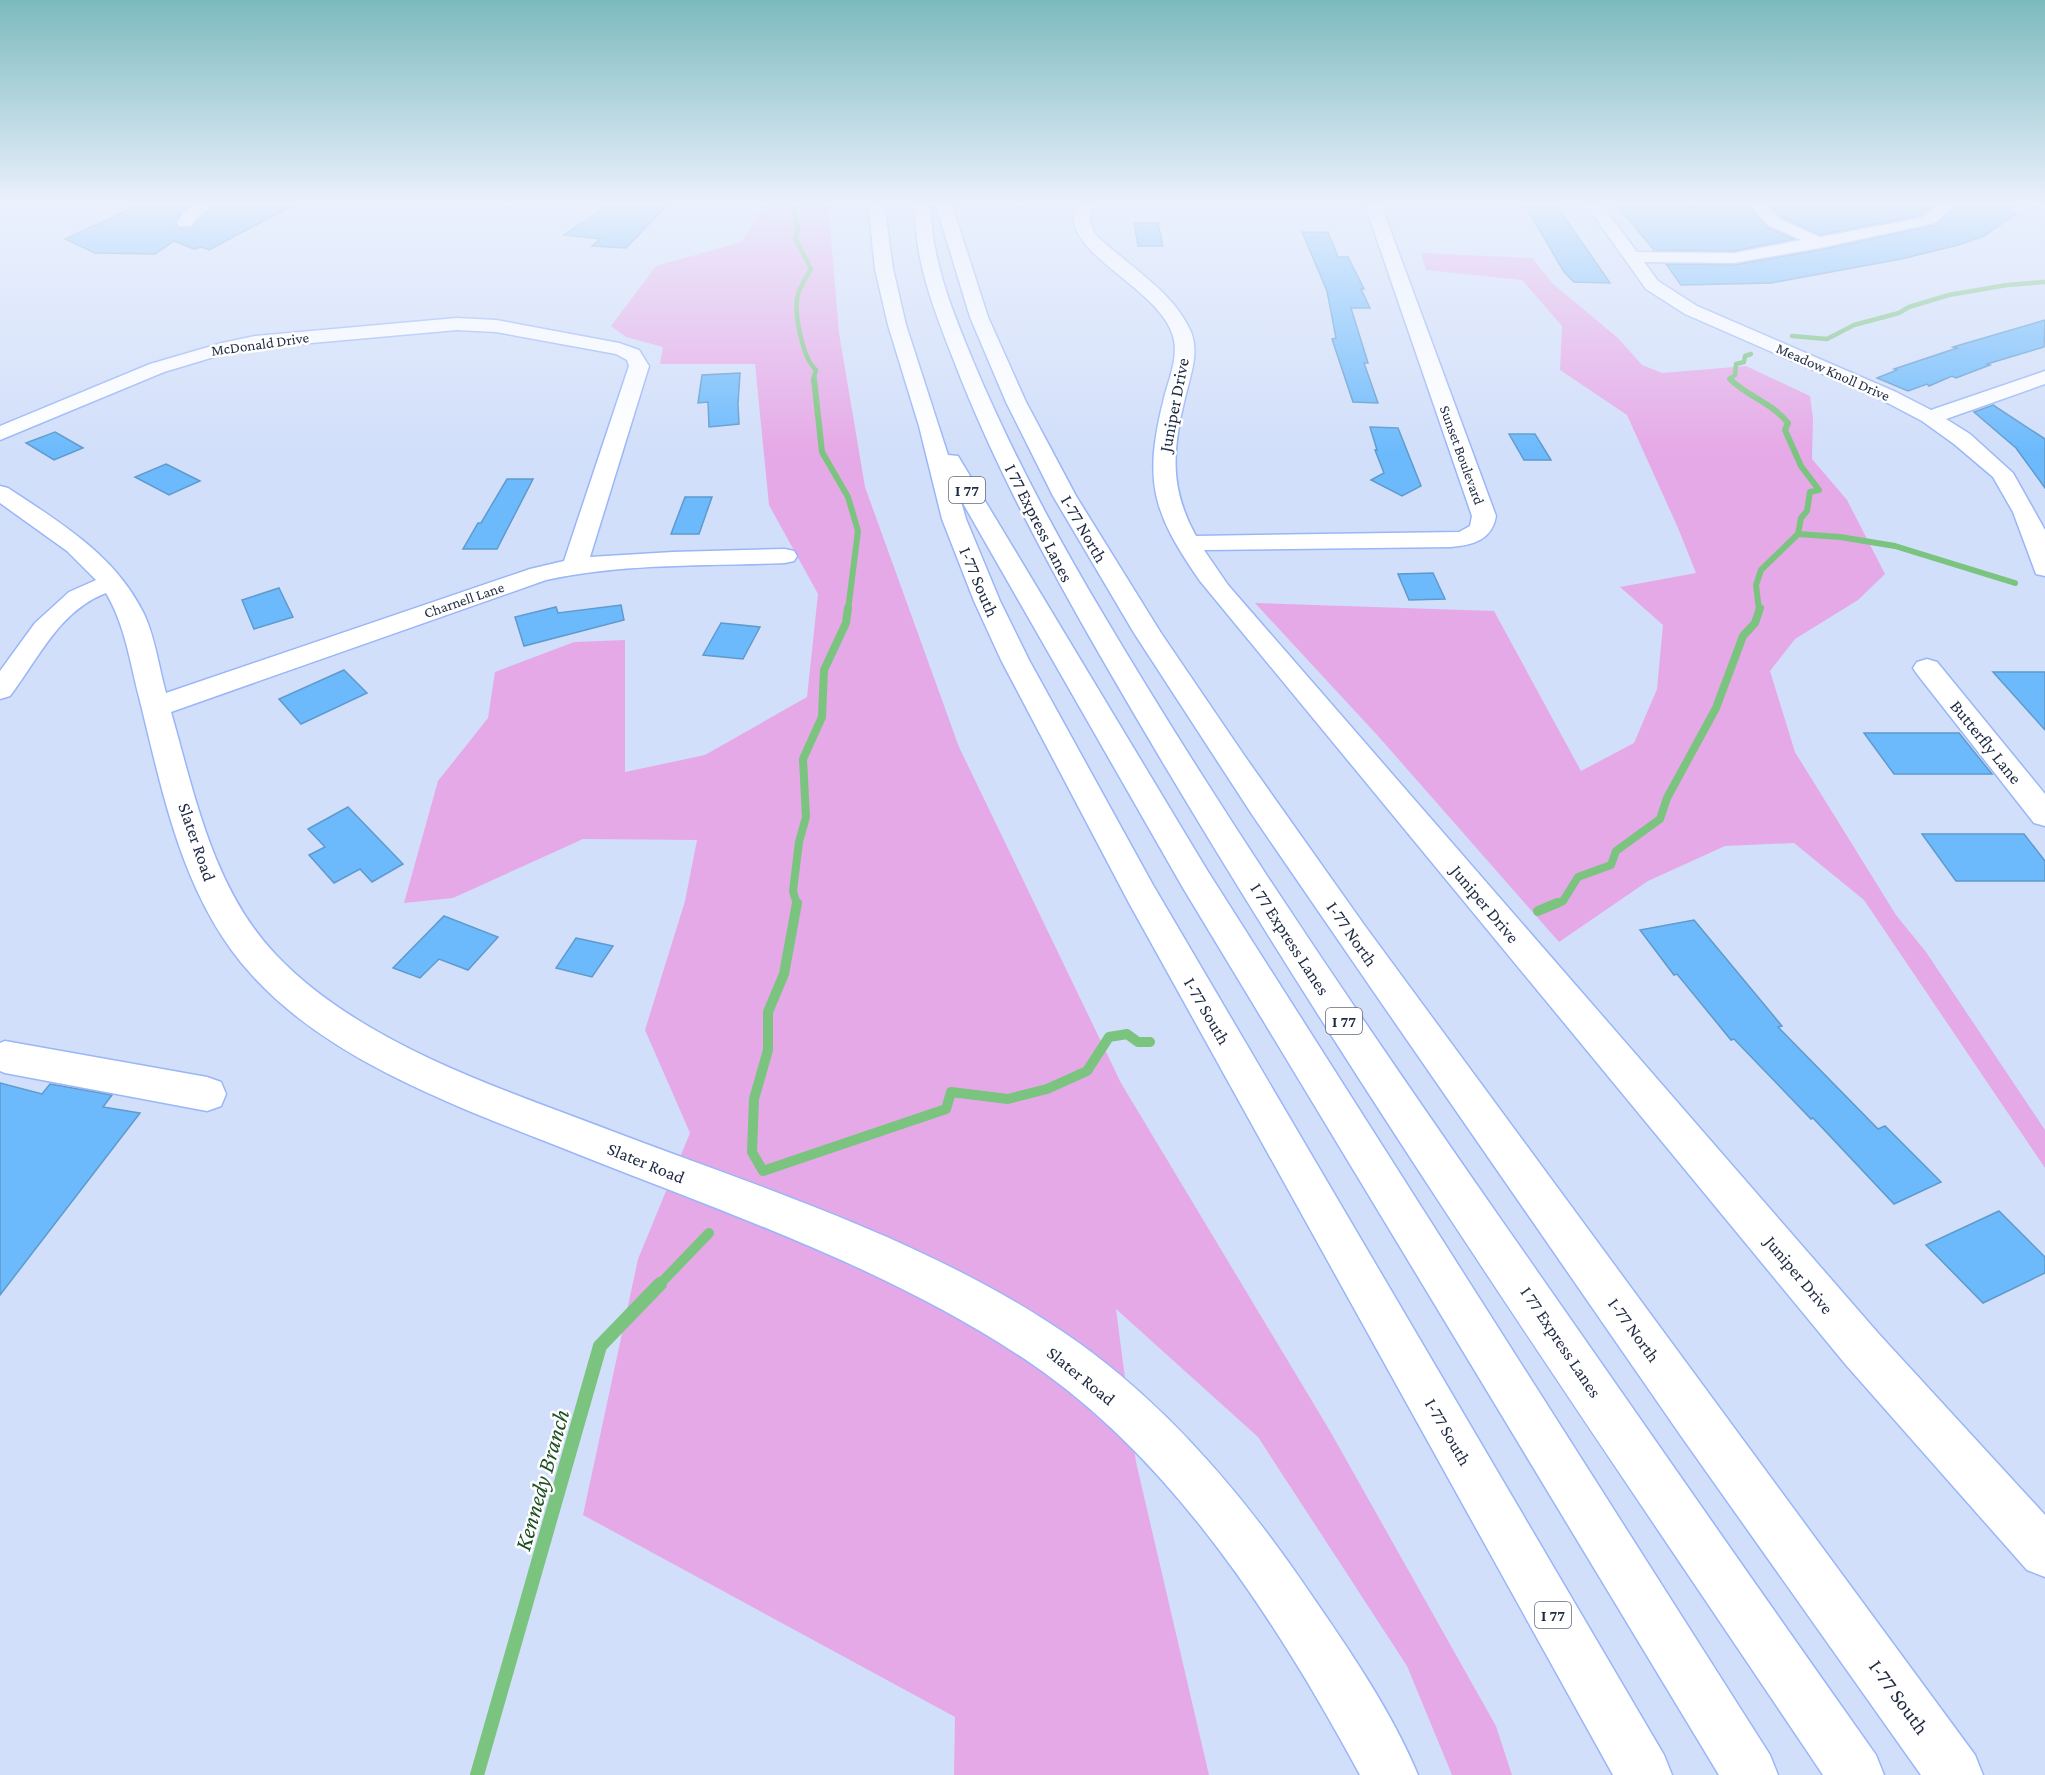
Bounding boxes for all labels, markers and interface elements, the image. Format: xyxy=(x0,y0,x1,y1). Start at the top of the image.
street label: McDonald Drive xyxy=(210,329,310,359)
street label: Meadow Knoll Drive xyxy=(1774,340,1893,404)
street label: Juniper Drive xyxy=(1155,356,1193,456)
street label: Sunset Boulevard xyxy=(1437,403,1487,507)
street label: I 77 Express Lanes xyxy=(1001,461,1077,585)
road number: I 77 xyxy=(949,477,985,503)
street label: I-77 North xyxy=(1057,492,1111,566)
street label: I-77 South xyxy=(955,544,1003,620)
street label: Charnell Lane xyxy=(422,579,507,621)
street label: Butterfly Lane xyxy=(1946,696,2026,788)
street label: Slater Road xyxy=(174,800,220,884)
street label: Juniper Drive xyxy=(1445,859,1523,947)
street label: I 77 Express Lanes xyxy=(1246,879,1334,999)
street label: I-77 North xyxy=(1323,898,1382,970)
street label: I-77 South xyxy=(1180,974,1234,1048)
road number: I 77 xyxy=(1326,1008,1362,1034)
street label: Slater Road xyxy=(604,1138,688,1188)
street label: Juniper Drive xyxy=(1759,1230,1837,1318)
street label: I 77 Express Lanes xyxy=(1516,1283,1606,1401)
street label: I-77 North xyxy=(1604,1294,1664,1366)
street label: Slater Road xyxy=(1043,1343,1119,1410)
street label: I-77 South xyxy=(1421,1395,1475,1469)
water label: Kennedy Branch xyxy=(508,1406,575,1554)
road number: I 77 xyxy=(1535,1602,1571,1628)
street label: I-77 South xyxy=(1864,1655,1934,1739)

